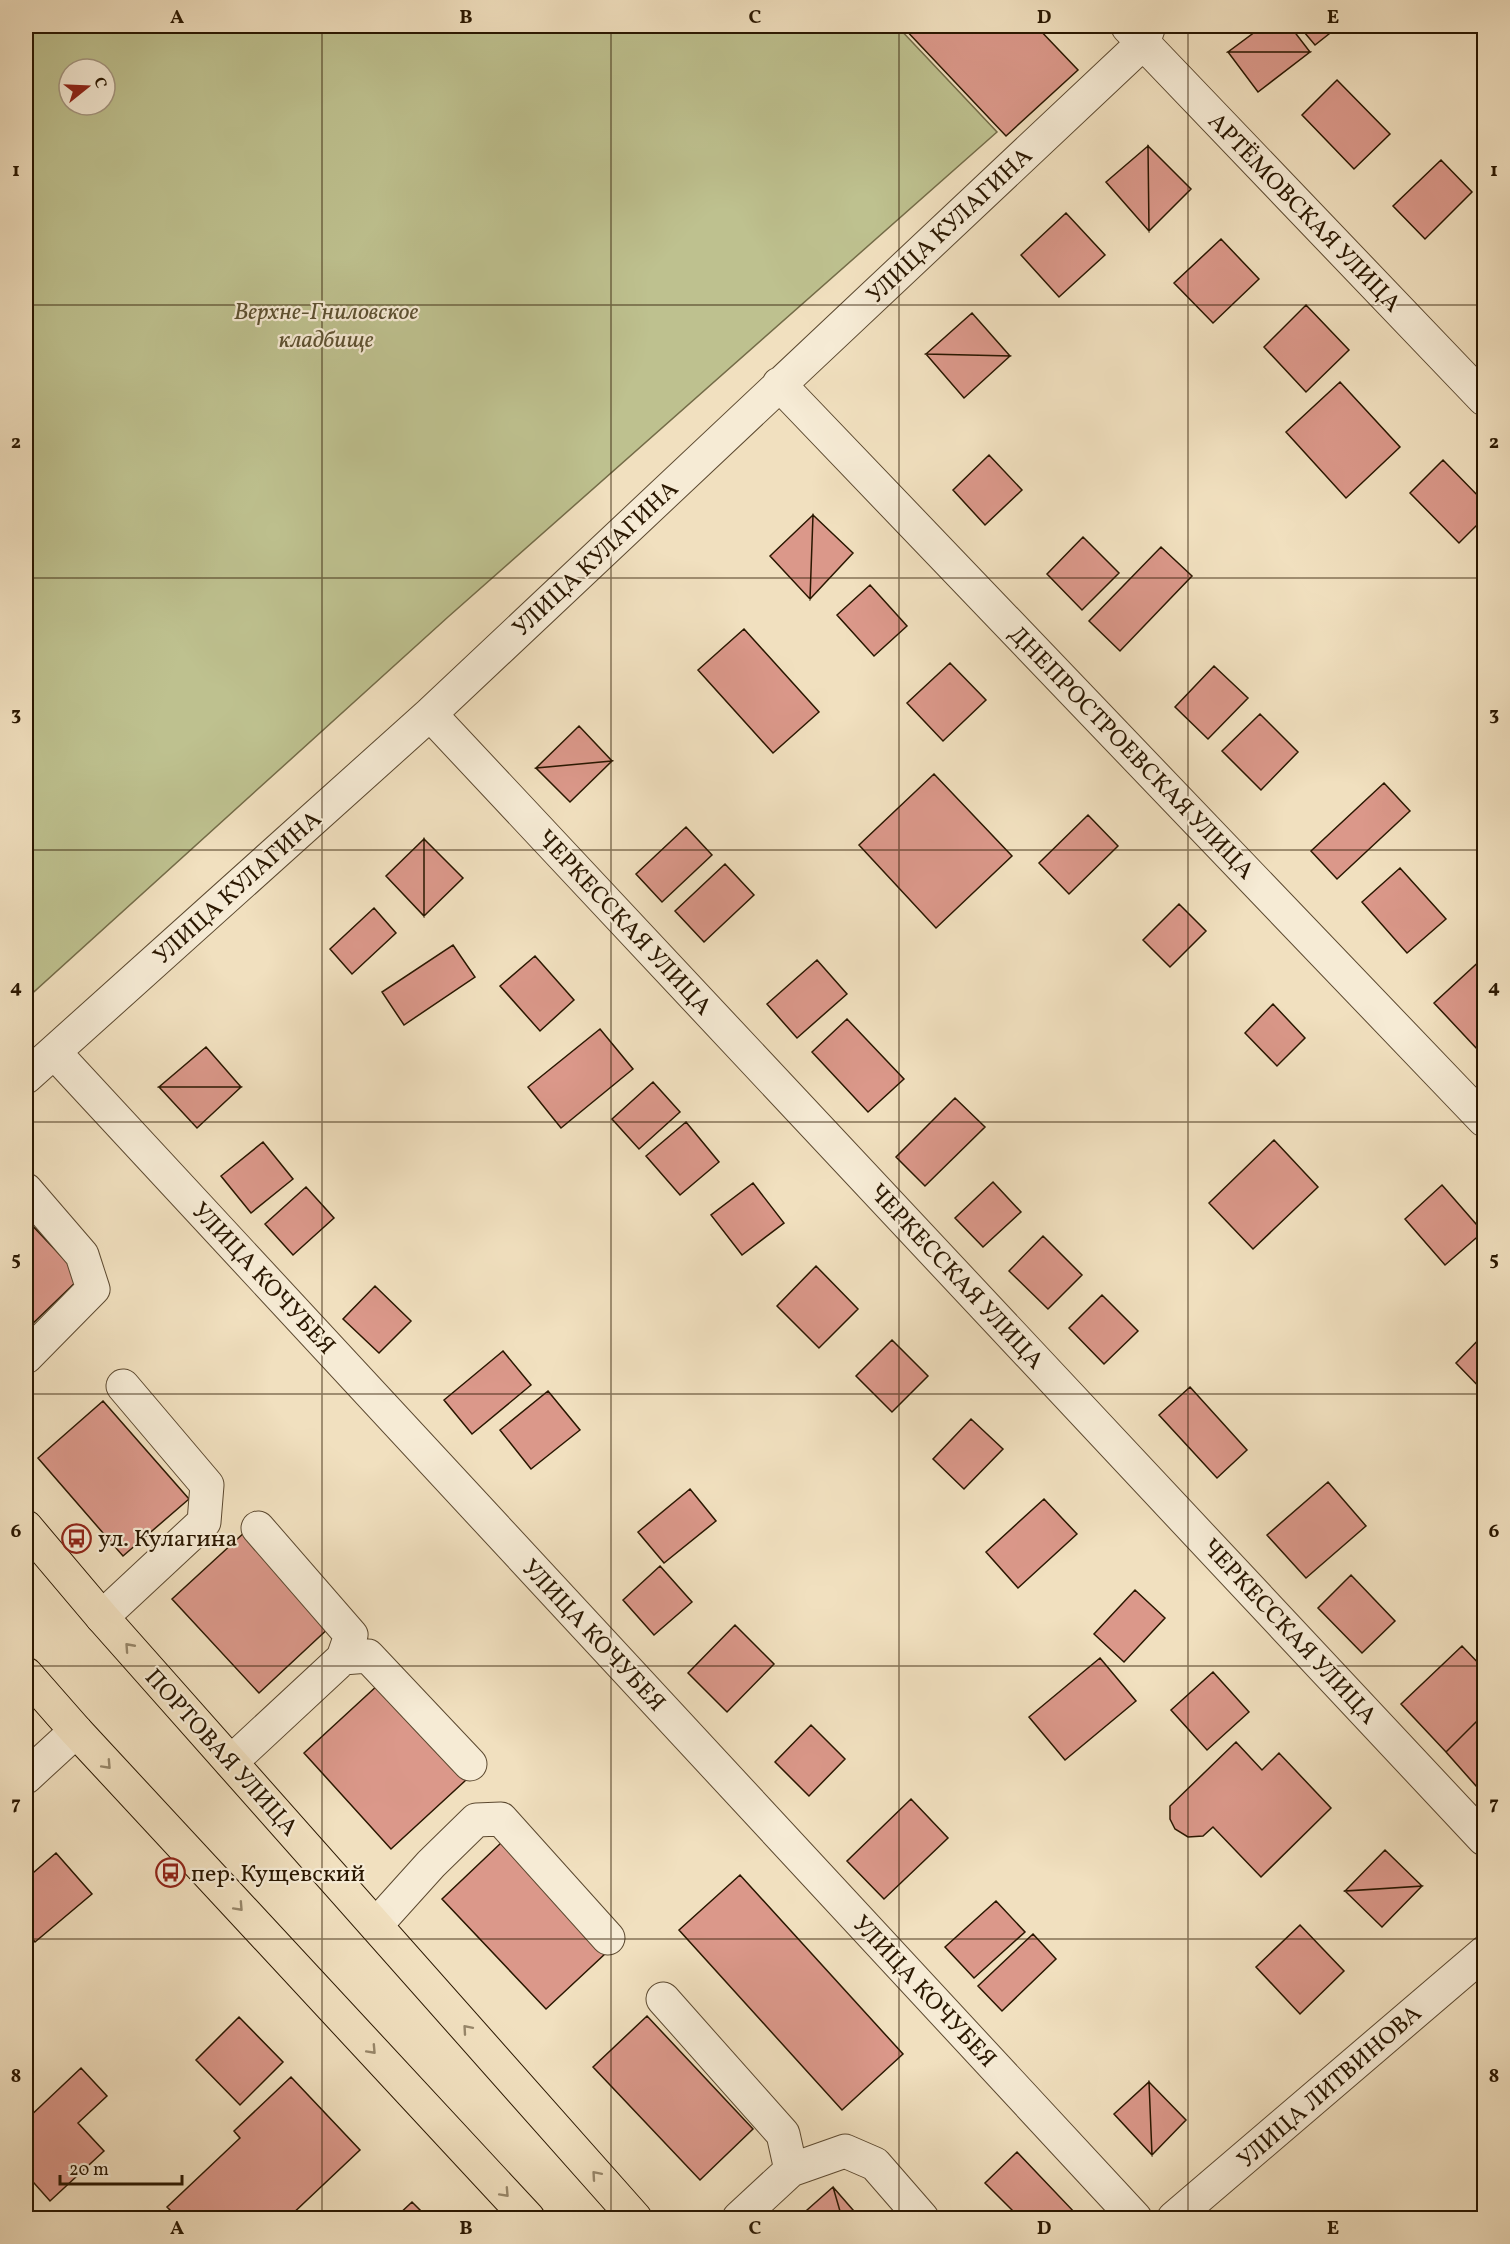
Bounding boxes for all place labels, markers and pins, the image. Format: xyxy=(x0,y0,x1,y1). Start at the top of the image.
bus stop icon: ул. Кулагина xyxy=(61,1522,93,1554)
place label: ул. Кулагина xyxy=(98,1523,237,1557)
bus stop icon: пер. Кущевский xyxy=(154,1857,186,1889)
place label: пер. Кущевский xyxy=(191,1858,365,1892)

